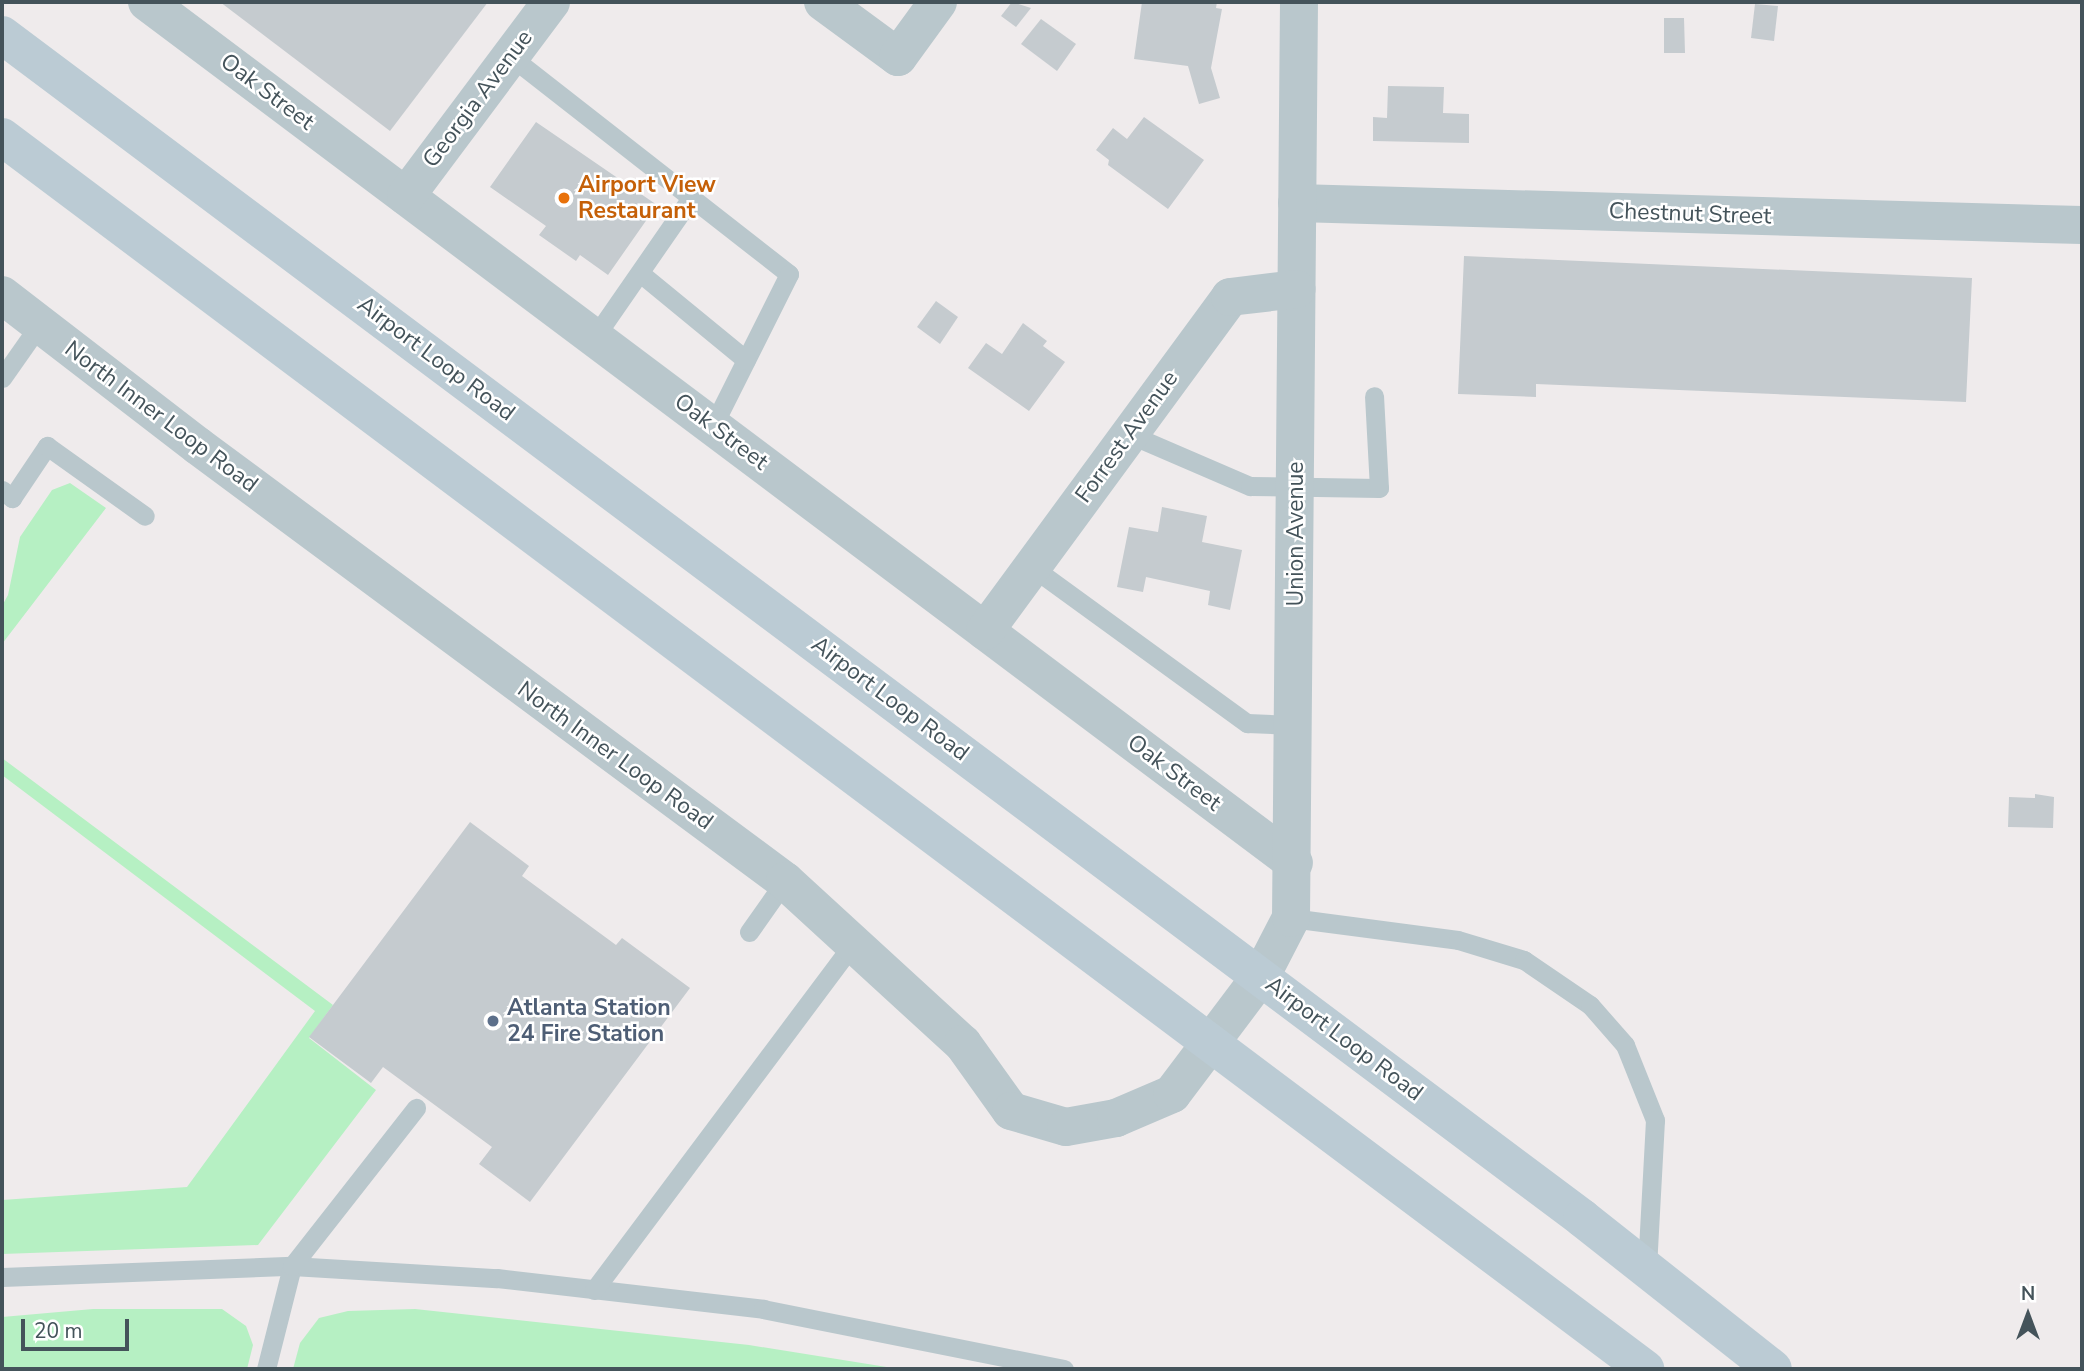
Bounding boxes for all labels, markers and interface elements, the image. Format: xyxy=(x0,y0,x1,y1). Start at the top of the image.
street label: Georgia Avenue xyxy=(417,25,539,173)
street label: Oak Street xyxy=(215,48,319,136)
place label: Airport View Restaurant xyxy=(578,171,716,225)
marker: Airport View Restaurant xyxy=(556,190,572,206)
street label: Chestnut Street xyxy=(1608,197,1772,231)
street label: Airport Loop Road xyxy=(352,291,520,427)
street label: North Inner Loop Road xyxy=(59,335,263,499)
street label: Forrest Avenue xyxy=(1070,366,1184,508)
street label: Oak Street xyxy=(669,388,773,476)
street label: Union Avenue xyxy=(1282,461,1310,607)
street label: Airport Loop Road xyxy=(806,631,974,767)
street label: North Inner Loop Road xyxy=(512,676,718,836)
street label: Oak Street xyxy=(1122,729,1226,817)
street label: Airport Loop Road xyxy=(1260,971,1428,1107)
place label: Atlanta Station 24 Fire Station xyxy=(507,994,671,1048)
marker: Atlanta Station 24 Fire Station xyxy=(485,1013,501,1029)
north arrow xyxy=(1993,1280,2063,1350)
text: N xyxy=(2021,1281,2035,1307)
scale bar xyxy=(24,1304,133,1348)
text: 20 m xyxy=(34,1317,83,1345)

